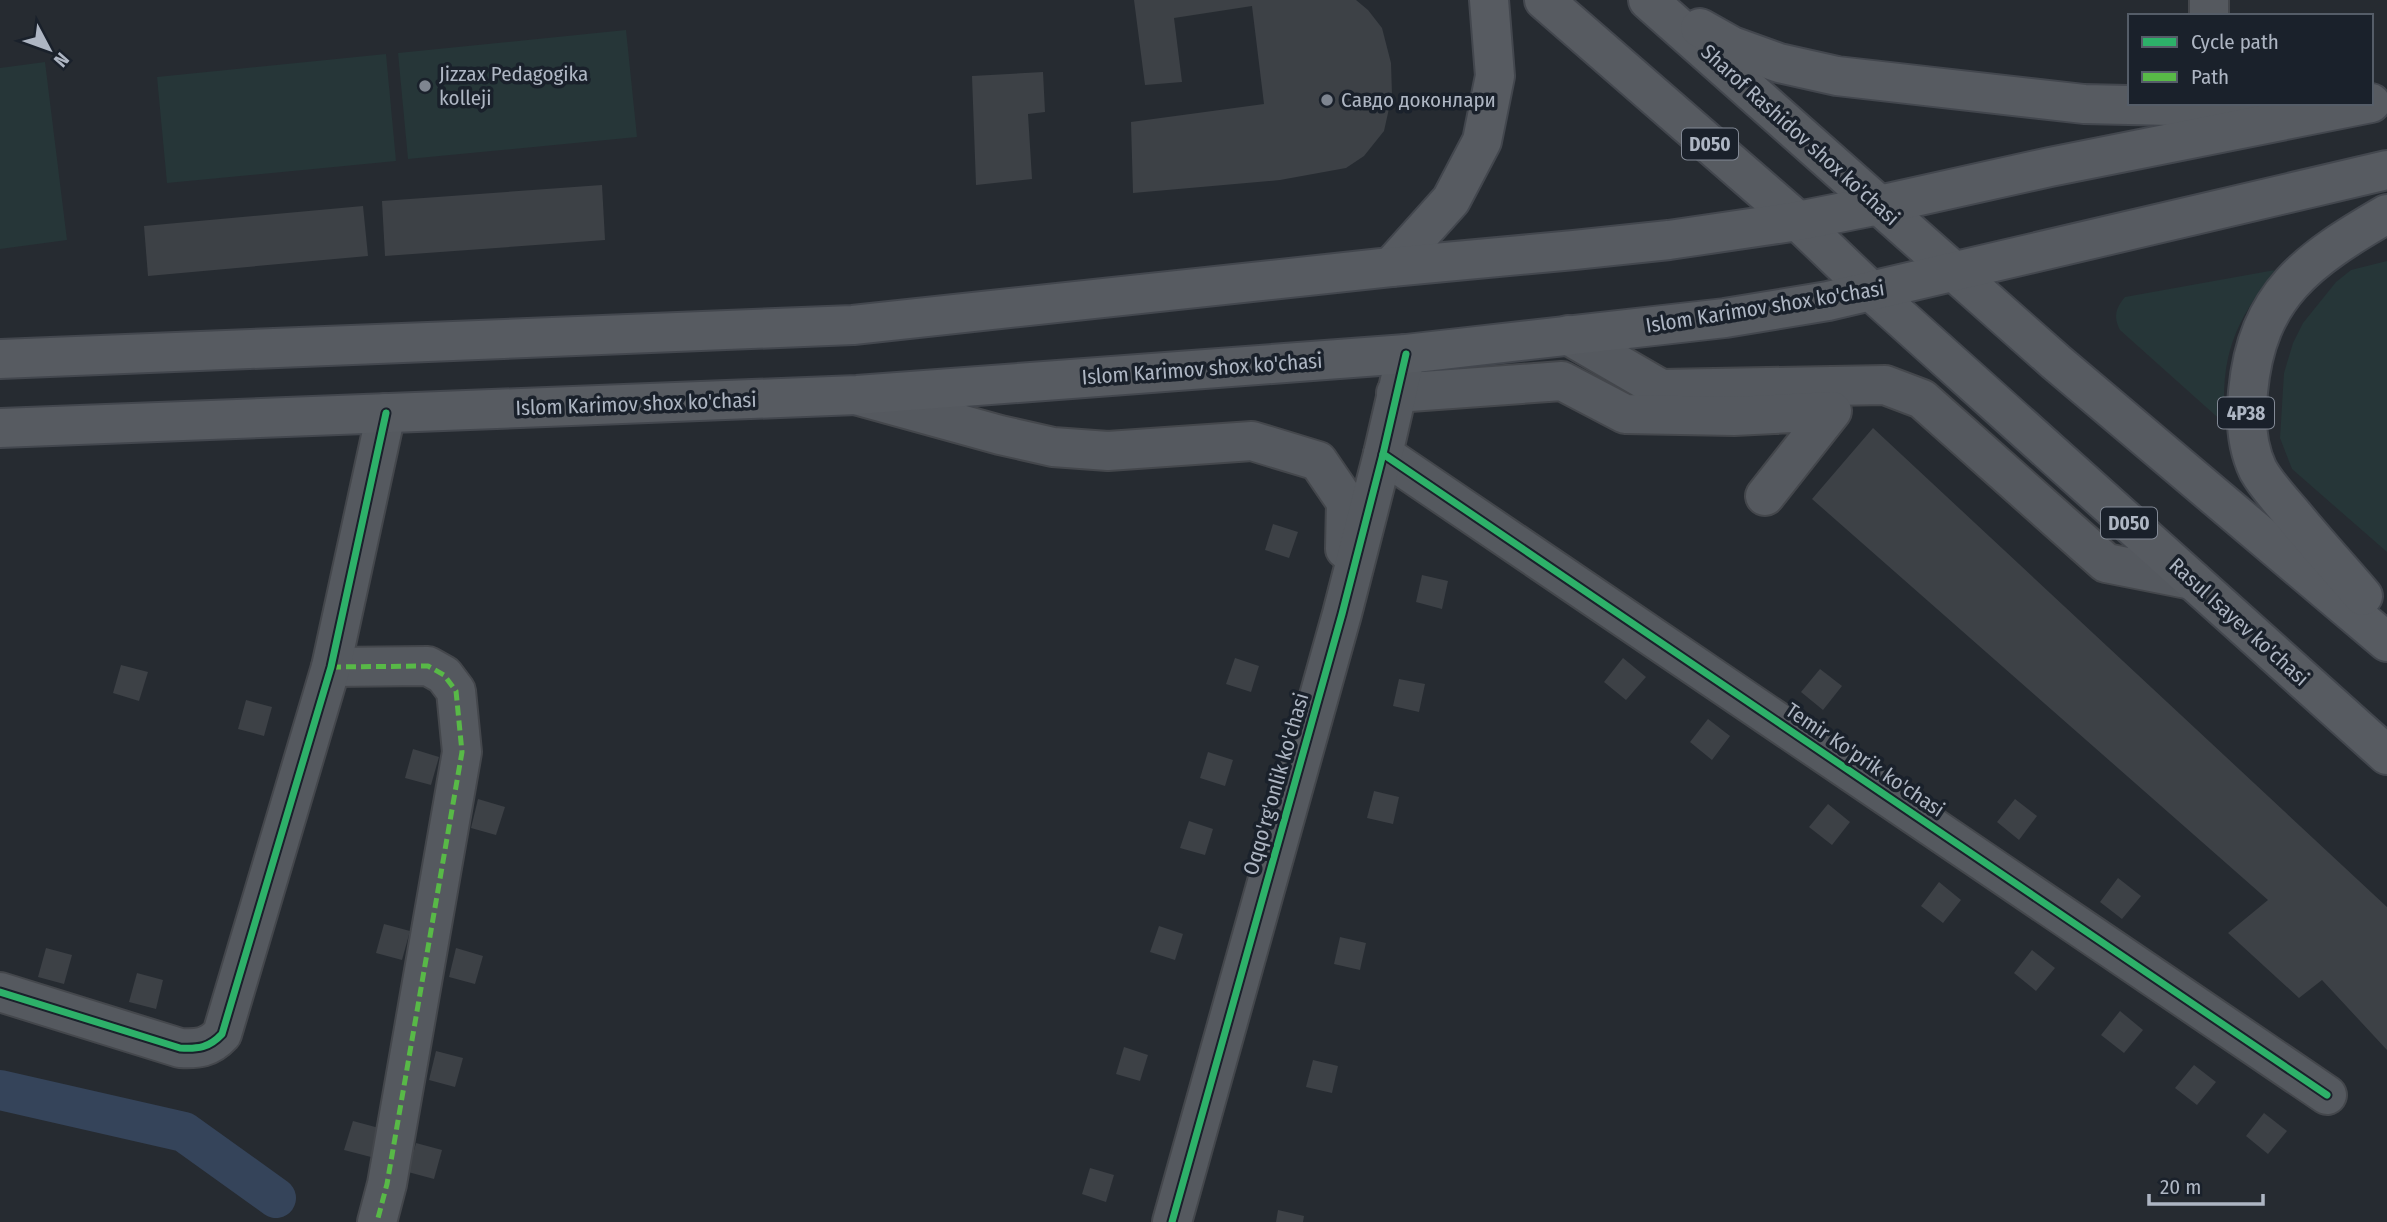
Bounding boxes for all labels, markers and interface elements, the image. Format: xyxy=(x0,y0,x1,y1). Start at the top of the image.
north arrow xyxy=(14,14,84,84)
legend xyxy=(2128,14,2373,105)
text: Cycle path xyxy=(2191,29,2279,55)
street label: Sharof Rashidov shox ko'chasi xyxy=(1695,39,1905,231)
text: N xyxy=(49,48,74,72)
place label: Jizzax Pedagogika kolleji xyxy=(439,61,588,111)
text: Path xyxy=(2191,64,2229,90)
marker: Jizzax Pedagogika kolleji xyxy=(417,78,433,94)
place label: Cавдо доконлари xyxy=(1341,87,1496,113)
marker: Cавдо доконлари xyxy=(1319,92,1335,108)
road number: D050 xyxy=(1682,128,1738,160)
street label: Islom Karimov shox ko'chasi xyxy=(1644,275,1886,339)
street label: Islom Karimov shox ko'chasi xyxy=(1081,348,1323,390)
street label: Islom Karimov shox ko'chasi xyxy=(515,387,757,421)
road number: 4P38 xyxy=(2218,398,2274,428)
road number: D050 xyxy=(2101,508,2157,538)
street label: Rasul Isayev ko'chasi xyxy=(2164,552,2314,692)
street label: Oqqo'rg'onlik ko'chasi xyxy=(1238,690,1314,878)
street label: Temir Ko'prik ko'chasi xyxy=(1781,697,1949,823)
scale bar xyxy=(2149,1162,2263,1206)
text: 20 m xyxy=(2160,1174,2201,1200)

